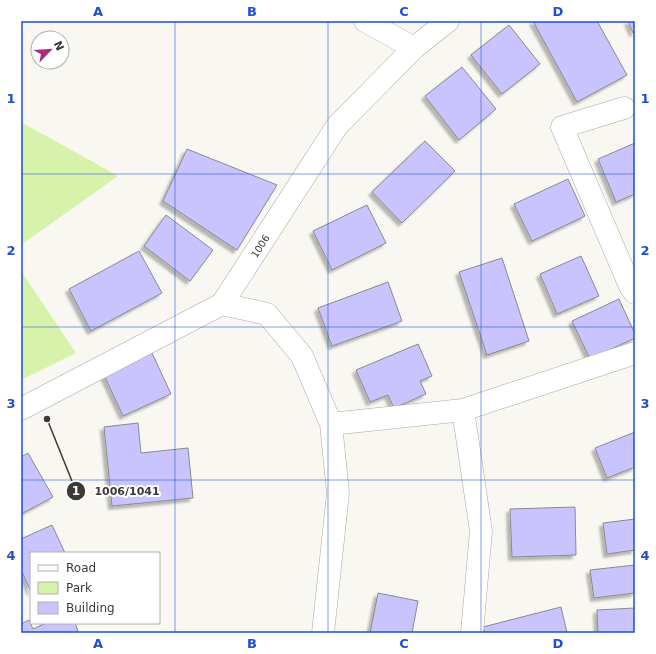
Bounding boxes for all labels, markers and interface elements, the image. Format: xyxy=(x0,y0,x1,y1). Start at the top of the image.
text: A xyxy=(93,4,103,19)
text: B xyxy=(247,4,257,19)
text: C xyxy=(399,4,409,19)
text: D xyxy=(553,4,564,19)
north arrow xyxy=(30,30,70,70)
text: N xyxy=(51,39,66,53)
text: 1 xyxy=(6,91,16,106)
text: 1 xyxy=(640,91,650,106)
street label: 1006 xyxy=(249,233,272,260)
text: 2 xyxy=(6,243,16,258)
text: 2 xyxy=(640,243,650,258)
text: 3 xyxy=(6,396,16,411)
text: 3 xyxy=(640,396,650,411)
callout: 1006/1041 xyxy=(66,480,167,503)
text: 1 xyxy=(72,484,80,498)
text: 1006/1041 xyxy=(94,485,160,498)
text: 4 xyxy=(6,548,16,563)
text: 4 xyxy=(640,548,650,563)
legend xyxy=(30,552,160,624)
text: Road xyxy=(66,561,96,575)
text: Park xyxy=(66,581,92,595)
text: Building xyxy=(66,601,115,615)
text: A xyxy=(93,636,103,651)
text: B xyxy=(247,636,257,651)
text: C xyxy=(399,636,409,651)
text: D xyxy=(553,636,564,651)

